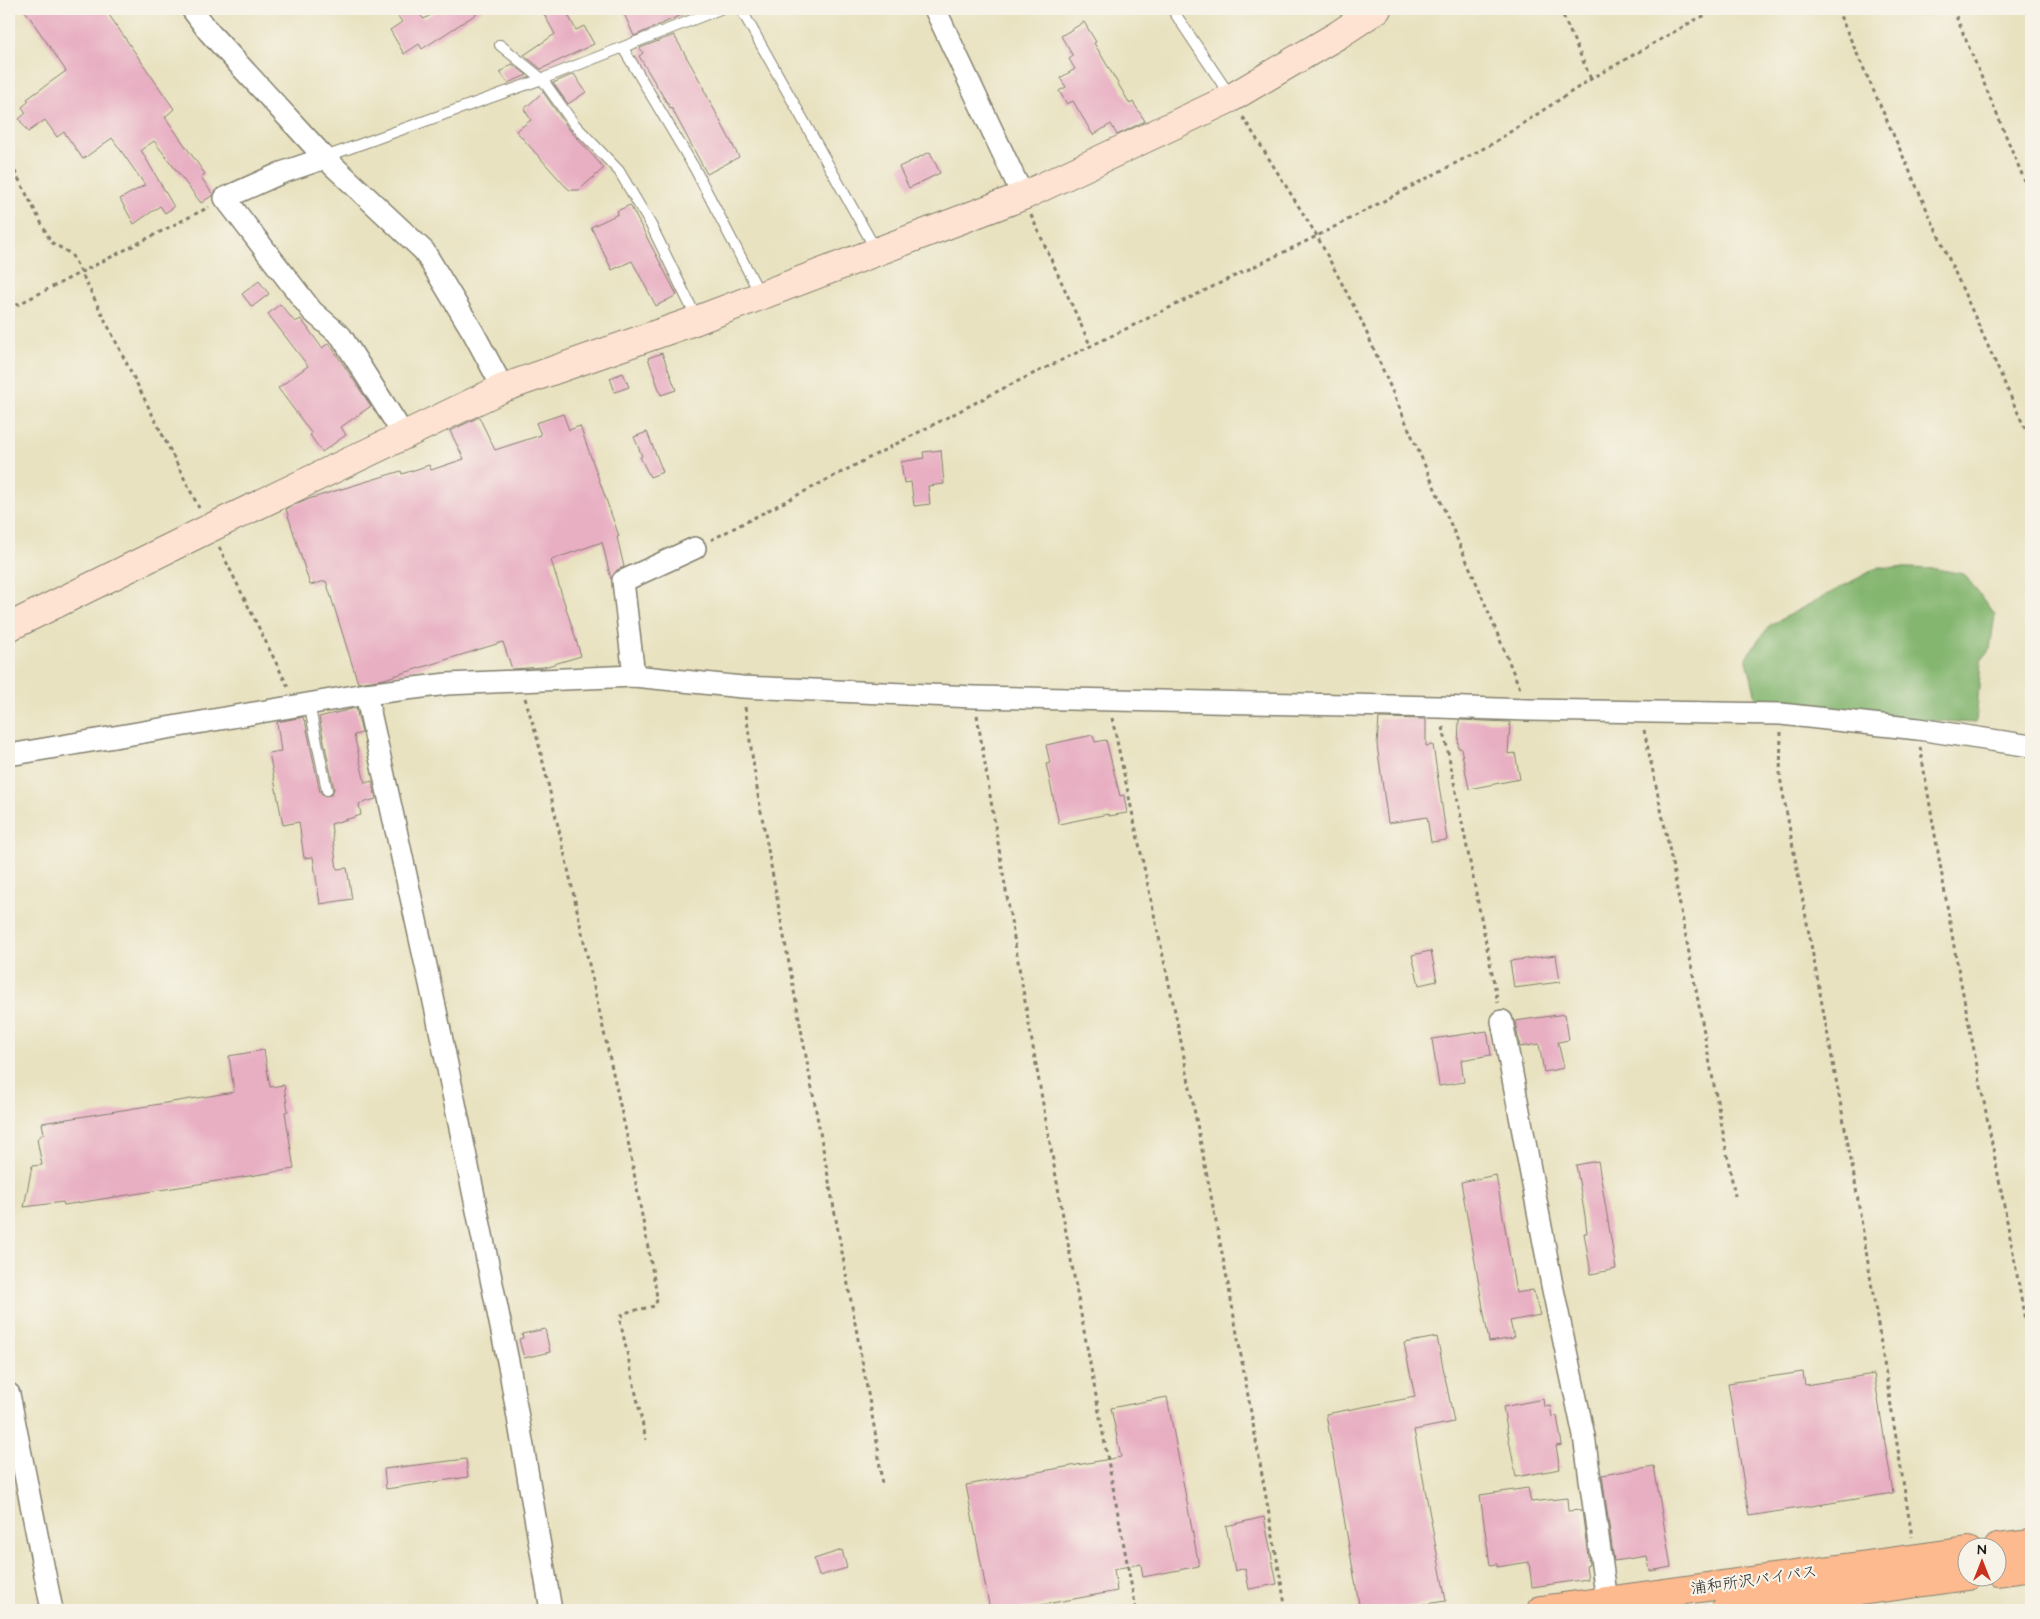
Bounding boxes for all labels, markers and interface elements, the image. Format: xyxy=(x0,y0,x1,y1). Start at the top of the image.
north arrow xyxy=(1958,1536,2008,1586)
text: N xyxy=(1978,1540,1987,1560)
street label: 浦和所沢バイパス xyxy=(1689,1560,1819,1600)

